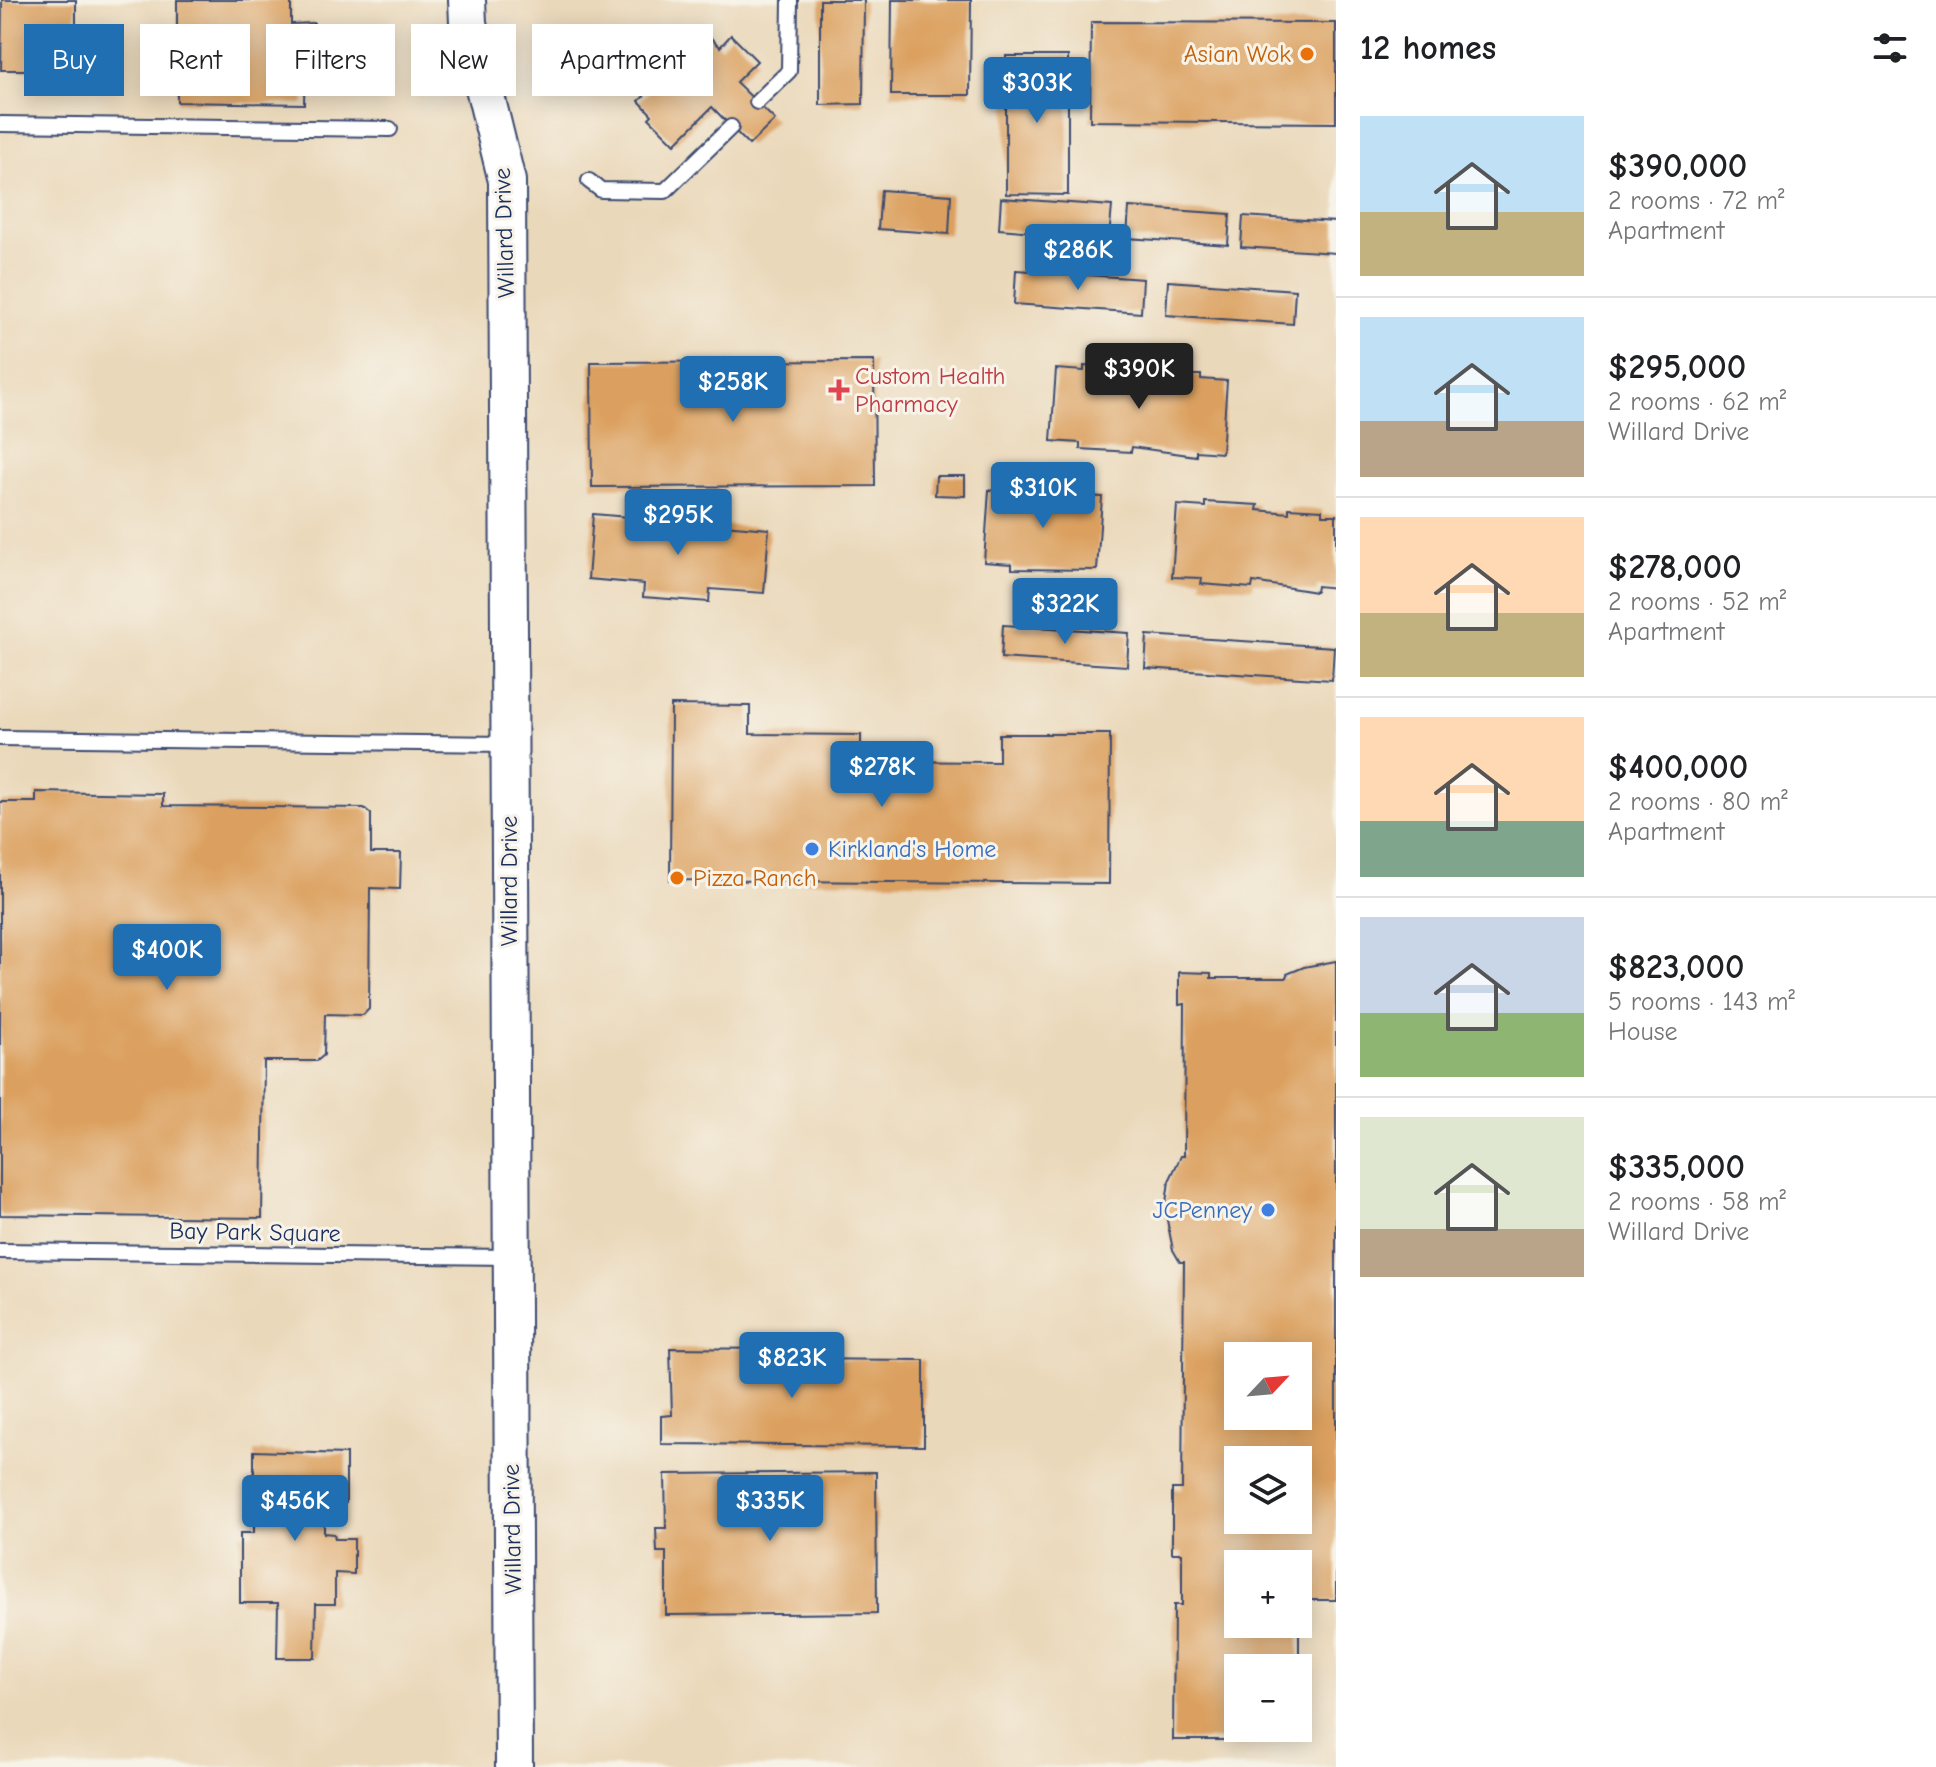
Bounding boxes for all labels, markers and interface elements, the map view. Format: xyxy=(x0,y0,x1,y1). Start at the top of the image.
chip: Buy xyxy=(24,24,124,96)
chip: Rent xyxy=(140,24,250,96)
chip: Filters xyxy=(266,24,395,96)
chip: New xyxy=(411,24,516,96)
chip: Apartment xyxy=(532,24,713,96)
icon: filters xyxy=(1868,26,1912,70)
text: 12 homes xyxy=(1360,28,1496,68)
place label: Asian Wok xyxy=(1184,40,1291,68)
marker: Asian Wok xyxy=(1298,45,1316,63)
pin: $303K xyxy=(981,57,1093,125)
text: $303K xyxy=(1002,68,1072,98)
text: $390,000 xyxy=(1608,146,1747,186)
icon: home xyxy=(1424,148,1520,244)
street label: Willard Drive xyxy=(488,167,520,299)
text: 2 rooms · 72 m² xyxy=(1608,186,1785,216)
text: Apartment xyxy=(1608,216,1724,246)
pin: $286K xyxy=(1022,224,1134,292)
text: $286K xyxy=(1043,235,1113,265)
pin: $390K xyxy=(1083,343,1195,411)
text: $295,000 xyxy=(1608,347,1746,387)
icon: home xyxy=(1424,349,1520,445)
text: $390K xyxy=(1103,354,1175,384)
pin: $258K xyxy=(677,356,789,424)
place label: Custom Health Pharmacy xyxy=(855,362,1005,418)
text: $258K xyxy=(698,367,768,397)
marker: Custom Health Pharmacy xyxy=(830,381,848,399)
text: 2 rooms · 62 m² xyxy=(1608,387,1786,417)
text: Willard Drive xyxy=(1608,417,1749,447)
pin: $310K xyxy=(987,462,1099,530)
text: $310K xyxy=(1009,473,1077,503)
pin: $295K xyxy=(622,489,734,557)
text: $295K xyxy=(643,500,713,530)
text: $278,000 xyxy=(1608,547,1742,587)
icon: home xyxy=(1424,549,1520,645)
pin: $322K xyxy=(1009,578,1121,646)
text: 2 rooms · 52 m² xyxy=(1608,587,1786,617)
text: $322K xyxy=(1030,589,1100,619)
text: Apartment xyxy=(1608,617,1724,647)
pin: $278K xyxy=(826,741,938,809)
text: $400,000 xyxy=(1608,747,1748,787)
icon: home xyxy=(1424,749,1520,845)
text: $278K xyxy=(848,752,916,782)
text: 2 rooms · 80 m² xyxy=(1608,787,1788,817)
street label: Willard Drive xyxy=(495,816,523,946)
text: Apartment xyxy=(1608,817,1724,847)
place label: Kirkland's Home xyxy=(828,835,996,863)
marker: Kirkland's Home xyxy=(803,840,821,858)
place label: Pizza Ranch xyxy=(693,864,817,892)
marker: Pizza Ranch xyxy=(668,869,686,887)
pin: $400K xyxy=(111,924,223,992)
text: $400K xyxy=(131,935,203,965)
text: $823,000 xyxy=(1608,947,1744,987)
icon: home xyxy=(1424,949,1520,1045)
text: 5 rooms · 143 m² xyxy=(1608,987,1795,1017)
text: House xyxy=(1608,1017,1678,1047)
text: $335,000 xyxy=(1608,1147,1745,1187)
icon: home xyxy=(1424,1149,1520,1245)
text: 2 rooms · 58 m² xyxy=(1608,1187,1786,1217)
place label: JCPenney xyxy=(1153,1196,1252,1224)
marker: JCPenney xyxy=(1259,1201,1277,1219)
street label: Bay Park Square xyxy=(169,1217,341,1247)
text: Willard Drive xyxy=(1608,1217,1749,1247)
pin: $823K xyxy=(736,1332,848,1400)
north arrow xyxy=(1224,1342,1312,1430)
map controls xyxy=(1224,1342,1312,1742)
text: $823K xyxy=(757,1343,827,1373)
button: layers xyxy=(1224,1446,1312,1534)
street label: Willard Drive xyxy=(497,1464,527,1594)
pin: $456K xyxy=(239,1475,351,1543)
pin: $335K xyxy=(714,1475,826,1543)
text: $456K xyxy=(260,1486,330,1516)
text: $335K xyxy=(735,1486,805,1516)
button: + xyxy=(1224,1550,1312,1638)
button: − xyxy=(1224,1654,1312,1742)

